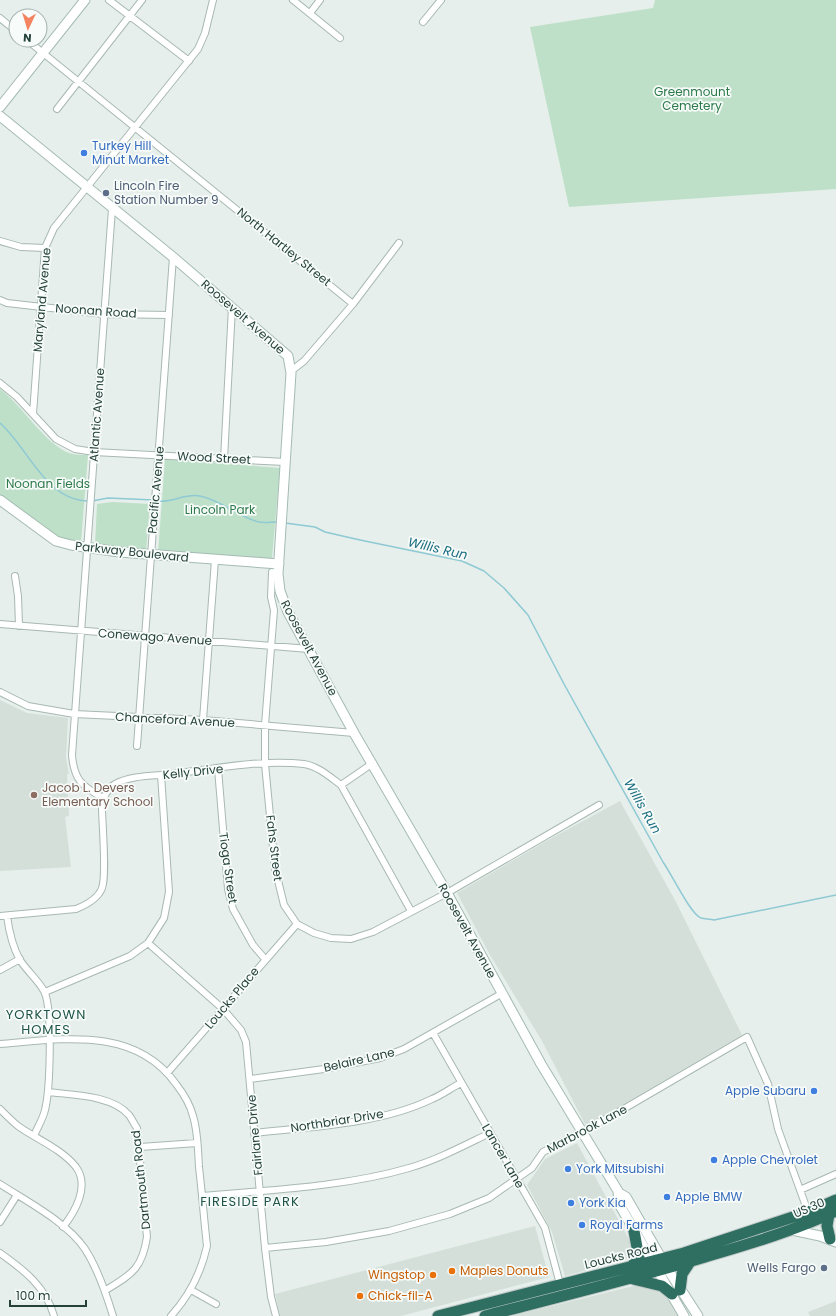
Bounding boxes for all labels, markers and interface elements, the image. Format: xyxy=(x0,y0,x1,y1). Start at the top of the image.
north arrow xyxy=(8,8,48,48)
text: N xyxy=(23,30,32,46)
park label: Greenmount Cemetery xyxy=(654,83,730,114)
place label: Turkey Hill Minut Market xyxy=(92,137,169,168)
marker: Turkey Hill Minut Market xyxy=(79,148,89,158)
place label: Lincoln Fire Station Number 9 xyxy=(114,177,219,208)
marker: Lincoln Fire Station Number 9 xyxy=(101,188,111,198)
street label: North Hartley Street xyxy=(234,203,335,290)
street label: Maryland Avenue xyxy=(28,247,55,353)
street label: Roosevelt Avenue xyxy=(198,275,289,358)
street label: Noonan Road xyxy=(55,299,137,322)
street label: Atlantic Avenue xyxy=(85,367,108,462)
street label: Pacific Avenue xyxy=(143,446,168,534)
street label: Wood Street xyxy=(177,447,251,468)
park label: Noonan Fields xyxy=(6,475,90,492)
park label: Lincoln Park xyxy=(185,501,256,518)
water label: Willis Run xyxy=(406,532,470,565)
street label: Parkway Boulevard xyxy=(74,537,190,566)
street label: Roosevelt Avenue xyxy=(277,597,342,699)
street label: Conewago Avenue xyxy=(98,624,213,649)
street label: Chanceford Avenue xyxy=(115,708,235,731)
street label: Kelly Drive xyxy=(162,760,224,783)
water label: Willis Run xyxy=(619,775,666,837)
place label: Jacob L. Devers Elementary School xyxy=(42,779,153,810)
marker: Jacob L. Devers Elementary School xyxy=(29,790,39,800)
street label: Fahs Street xyxy=(262,814,287,882)
street label: Tioga Street xyxy=(215,831,242,905)
street label: Roosevelt Avenue xyxy=(434,880,501,981)
street label: Loucks Place xyxy=(201,963,263,1032)
district label: YORKTOWN HOMES xyxy=(6,1005,86,1039)
street label: Belaire Lane xyxy=(322,1043,396,1076)
place label: Apple Subaru xyxy=(725,1082,806,1099)
marker: Apple Subaru xyxy=(809,1086,819,1096)
street label: Fairlane Drive xyxy=(243,1094,267,1176)
street label: Marbrook Lane xyxy=(544,1100,630,1157)
street label: Northbriar Drive xyxy=(289,1105,385,1136)
street label: Lancer Lane xyxy=(478,1120,529,1191)
street label: Dartmouth Road xyxy=(127,1130,154,1230)
place label: Apple Chevrolet xyxy=(722,1151,818,1168)
marker: Apple Chevrolet xyxy=(709,1155,719,1165)
place label: York Mitsubishi xyxy=(576,1160,664,1177)
marker: York Mitsubishi xyxy=(563,1164,573,1174)
place label: Apple BMW xyxy=(675,1188,743,1205)
district label: FIRESIDE PARK xyxy=(200,1192,300,1211)
marker: Apple BMW xyxy=(662,1192,672,1202)
street label: US 30 xyxy=(790,1193,827,1222)
place label: York Kia xyxy=(579,1194,626,1211)
marker: York Kia xyxy=(566,1198,576,1208)
place label: Royal Farms xyxy=(590,1216,663,1233)
marker: Royal Farms xyxy=(577,1220,587,1230)
street label: Loucks Road xyxy=(583,1238,659,1273)
place label: Wells Fargo xyxy=(747,1259,816,1276)
place label: Maples Donuts xyxy=(460,1262,549,1279)
marker: Wells Fargo xyxy=(819,1263,829,1273)
place label: Wingstop xyxy=(368,1266,425,1283)
marker: Maples Donuts xyxy=(447,1266,457,1276)
marker: Wingstop xyxy=(428,1270,438,1280)
scale bar xyxy=(10,1282,86,1308)
text: 100 m xyxy=(16,1287,50,1304)
place label: Chick-fil-A xyxy=(368,1287,433,1304)
marker: Chick-fil-A xyxy=(355,1291,365,1301)

